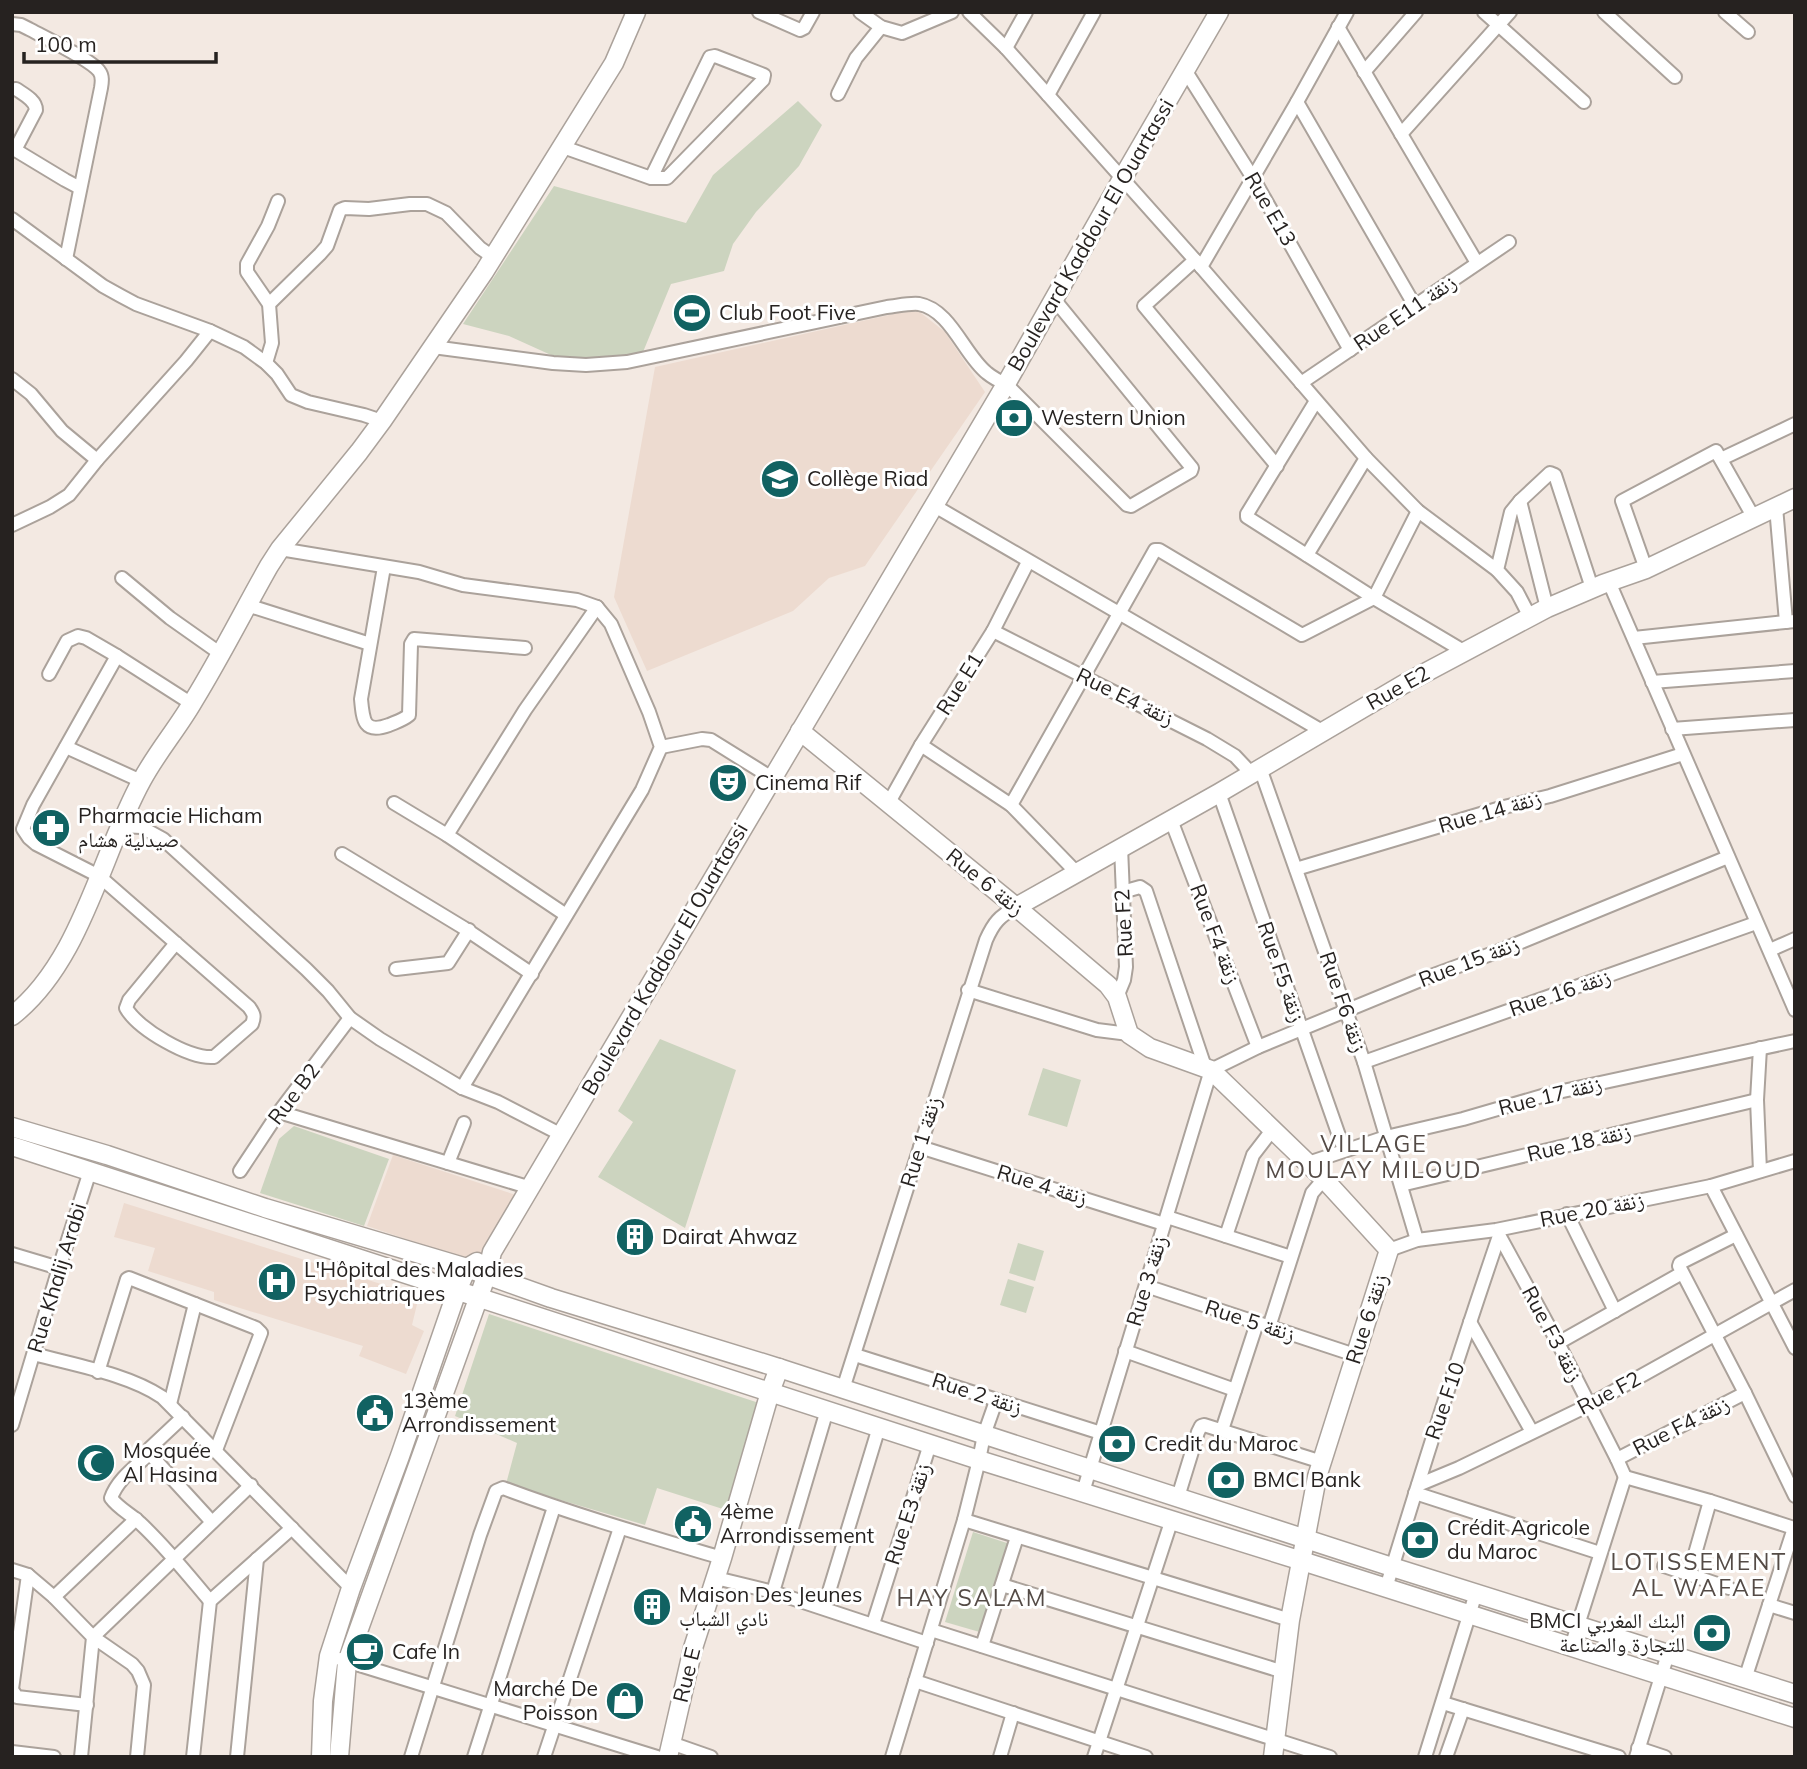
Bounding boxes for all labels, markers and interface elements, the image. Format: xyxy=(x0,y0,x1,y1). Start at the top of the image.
scale bar xyxy=(24,21,217,65)
text: 100 m xyxy=(35,31,97,57)
street label: Boulevard Kaddour El Ouartassi xyxy=(1001,94,1179,375)
street label: Rue E13 xyxy=(1239,167,1302,250)
street label: Rue E11 زنقة xyxy=(1348,268,1461,356)
sports icon: Club Foot Five xyxy=(671,292,713,334)
place label: Club Foot Five xyxy=(719,299,856,325)
bank icon: Western Union xyxy=(993,397,1035,439)
place label: Western Union xyxy=(1041,404,1186,430)
school or university icon: Collège Riad xyxy=(759,458,801,500)
place label: Collège Riad xyxy=(807,465,928,491)
street label: Rue E1 xyxy=(930,648,988,719)
street label: Rue E2 xyxy=(1361,659,1434,715)
street label: Rue E4 زنقة xyxy=(1072,661,1179,731)
theatre icon: Cinema Rif xyxy=(707,762,749,804)
place label: Cinema Rif xyxy=(755,769,862,795)
street label: Rue 14 زنقة xyxy=(1435,784,1544,838)
place label: Pharmacie Hicham صيدلية هشام xyxy=(78,802,262,854)
pharmacy icon: Pharmacie Hicham صيدلية هشام xyxy=(30,807,72,849)
street label: Boulevard Kaddour El Ouartassi xyxy=(575,818,753,1099)
street label: Rue 6 زنقة xyxy=(941,842,1030,921)
street label: Rue F4 زنقة xyxy=(1185,880,1247,987)
street label: Rue F2 xyxy=(1108,888,1138,958)
street label: Rue F5 زنقة xyxy=(1253,918,1311,1026)
street label: Rue 15 زنقة xyxy=(1415,930,1523,992)
street label: Rue F6 زنقة xyxy=(1315,948,1373,1056)
street label: Rue 16 زنقة xyxy=(1505,963,1614,1022)
street label: Rue B2 xyxy=(262,1057,325,1129)
street label: Rue 17 زنقة xyxy=(1495,1070,1604,1120)
street label: Rue 1 زنقة xyxy=(894,1093,946,1190)
street label: Rue 18 زنقة xyxy=(1524,1117,1633,1167)
district label: VILLAGE MOULAY MILOUD xyxy=(1266,1129,1482,1184)
street label: Rue 4 زنقة xyxy=(994,1158,1091,1210)
street label: Rue 20 زنقة xyxy=(1537,1186,1646,1232)
street label: Rue Khalij Arabi xyxy=(21,1200,91,1356)
building icon: Dairat Ahwaz xyxy=(614,1216,656,1258)
place label: Dairat Ahwaz xyxy=(662,1223,797,1249)
street label: Rue 3 زنقة xyxy=(1120,1232,1172,1329)
place label: L'Hôpital des Maladies Psychiatriques xyxy=(304,1256,524,1306)
hospital icon: L'Hôpital des Maladies Psychiatriques xyxy=(256,1261,298,1303)
street label: Rue 6 زنقة xyxy=(1339,1270,1393,1367)
street label: Rue F3 زنقة xyxy=(1517,1281,1589,1386)
street label: Rue 5 زنقة xyxy=(1202,1293,1299,1347)
street label: Rue F10 xyxy=(1419,1358,1469,1443)
street label: Rue F2 xyxy=(1572,1365,1645,1420)
street label: Rue 2 زنقة xyxy=(929,1366,1026,1420)
place label: 13ème Arrondissement xyxy=(402,1387,556,1437)
street label: Rue F4 زنقة xyxy=(1628,1390,1733,1461)
public building icon: 13ème Arrondissement xyxy=(354,1392,396,1434)
bank icon: Credit du Maroc xyxy=(1096,1423,1138,1465)
place label: Credit du Maroc xyxy=(1144,1430,1298,1456)
place label: Mosquée Al Hasina xyxy=(123,1437,218,1487)
mosque icon: Mosquée Al Hasina xyxy=(75,1442,117,1484)
bank icon: BMCI Bank xyxy=(1205,1459,1247,1501)
street label: Rue E3 زنقة xyxy=(878,1460,936,1568)
place label: BMCI Bank xyxy=(1253,1466,1361,1492)
place label: 4ème Arrondissement xyxy=(720,1498,874,1548)
public building icon: 4ème Arrondissement xyxy=(672,1503,714,1545)
place label: Crédit Agricole du Maroc xyxy=(1447,1514,1590,1564)
bank icon: Crédit Agricole du Maroc xyxy=(1399,1519,1441,1561)
district label: LOTISSEMENT AL WAFAE xyxy=(1611,1547,1787,1602)
place label: Maison Des Jeunes نادي الشباب xyxy=(679,1581,862,1635)
district label: HAY SALAM xyxy=(897,1583,1047,1612)
building icon: Maison Des Jeunes نادي الشباب xyxy=(631,1586,673,1628)
place label: BMCI البنك المغربي للتجارة والصناعة xyxy=(1529,1607,1685,1657)
bank icon: BMCI البنك المغربي للتجارة والصناعة xyxy=(1691,1612,1733,1654)
cafe icon: Cafe In xyxy=(344,1631,386,1673)
place label: Cafe In xyxy=(392,1638,460,1664)
street label: Rue E xyxy=(667,1644,705,1705)
place label: Marché De Poisson xyxy=(493,1675,598,1725)
shop icon: Marché De Poisson xyxy=(604,1680,646,1722)

